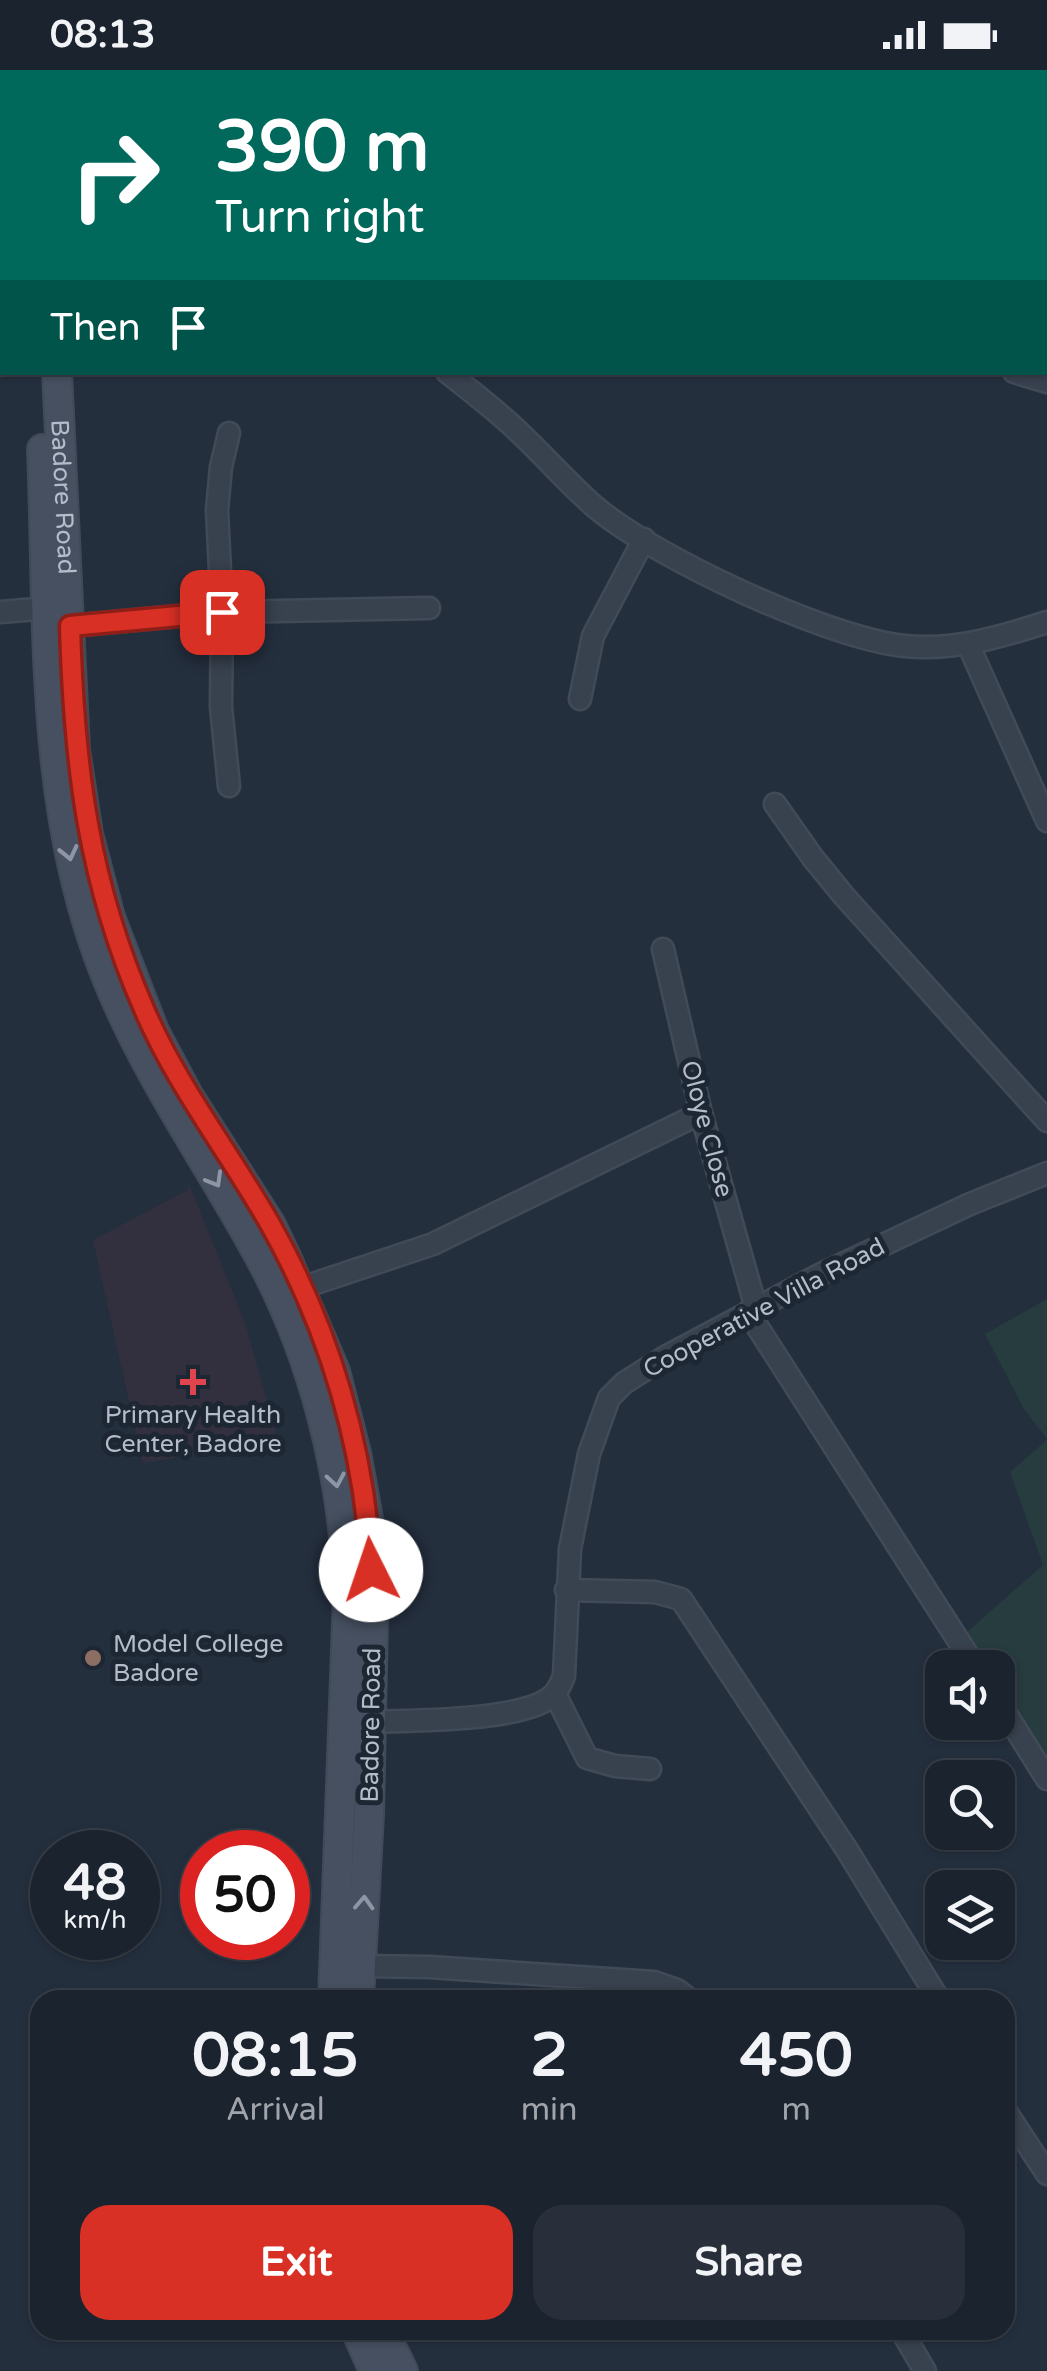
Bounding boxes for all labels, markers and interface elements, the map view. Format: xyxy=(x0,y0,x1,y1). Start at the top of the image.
text: 08:13 xyxy=(50,12,155,58)
text: 390 m xyxy=(215,106,429,190)
icon: right xyxy=(50,110,180,240)
text: Turn right xyxy=(215,191,424,245)
icon: arrive xyxy=(161,300,216,355)
text: Then xyxy=(50,305,141,351)
street label: Badore Road xyxy=(44,419,82,575)
pin xyxy=(180,570,265,655)
icon: arrive xyxy=(195,585,250,640)
one-way arrow xyxy=(57,845,78,862)
street label: Oloye Close xyxy=(674,1057,740,1201)
one-way arrow xyxy=(203,1169,223,1187)
street label: Cooperative Villa Road xyxy=(638,1232,890,1384)
marker: Primary Health Center, Badore xyxy=(180,1369,206,1395)
place label: Primary Health Center, Badore xyxy=(104,1400,282,1459)
one-way arrow xyxy=(325,1472,346,1488)
position arrow xyxy=(319,1518,423,1622)
place label: Model College Badore xyxy=(113,1629,283,1688)
marker: Model College Badore xyxy=(82,1647,104,1669)
street label: Badore Road xyxy=(355,1647,387,1803)
map controls xyxy=(925,1650,1015,1960)
button: sound xyxy=(925,1650,1015,1740)
button: search xyxy=(925,1760,1015,1850)
speed limit sign: 50 xyxy=(180,1830,310,1960)
text: 48 xyxy=(64,1853,126,1913)
button: layers xyxy=(925,1870,1015,1960)
one-way arrow xyxy=(353,1894,374,1910)
text: km/h xyxy=(64,1905,126,1935)
text: 08:15 xyxy=(192,2020,359,2092)
text: 2 xyxy=(530,2020,568,2092)
text: 450 xyxy=(740,2020,853,2092)
text: Arrival xyxy=(226,2091,325,2129)
text: min xyxy=(521,2091,578,2129)
text: m xyxy=(782,2091,811,2129)
button: Exit xyxy=(80,2205,513,2320)
button: Share xyxy=(533,2205,965,2320)

